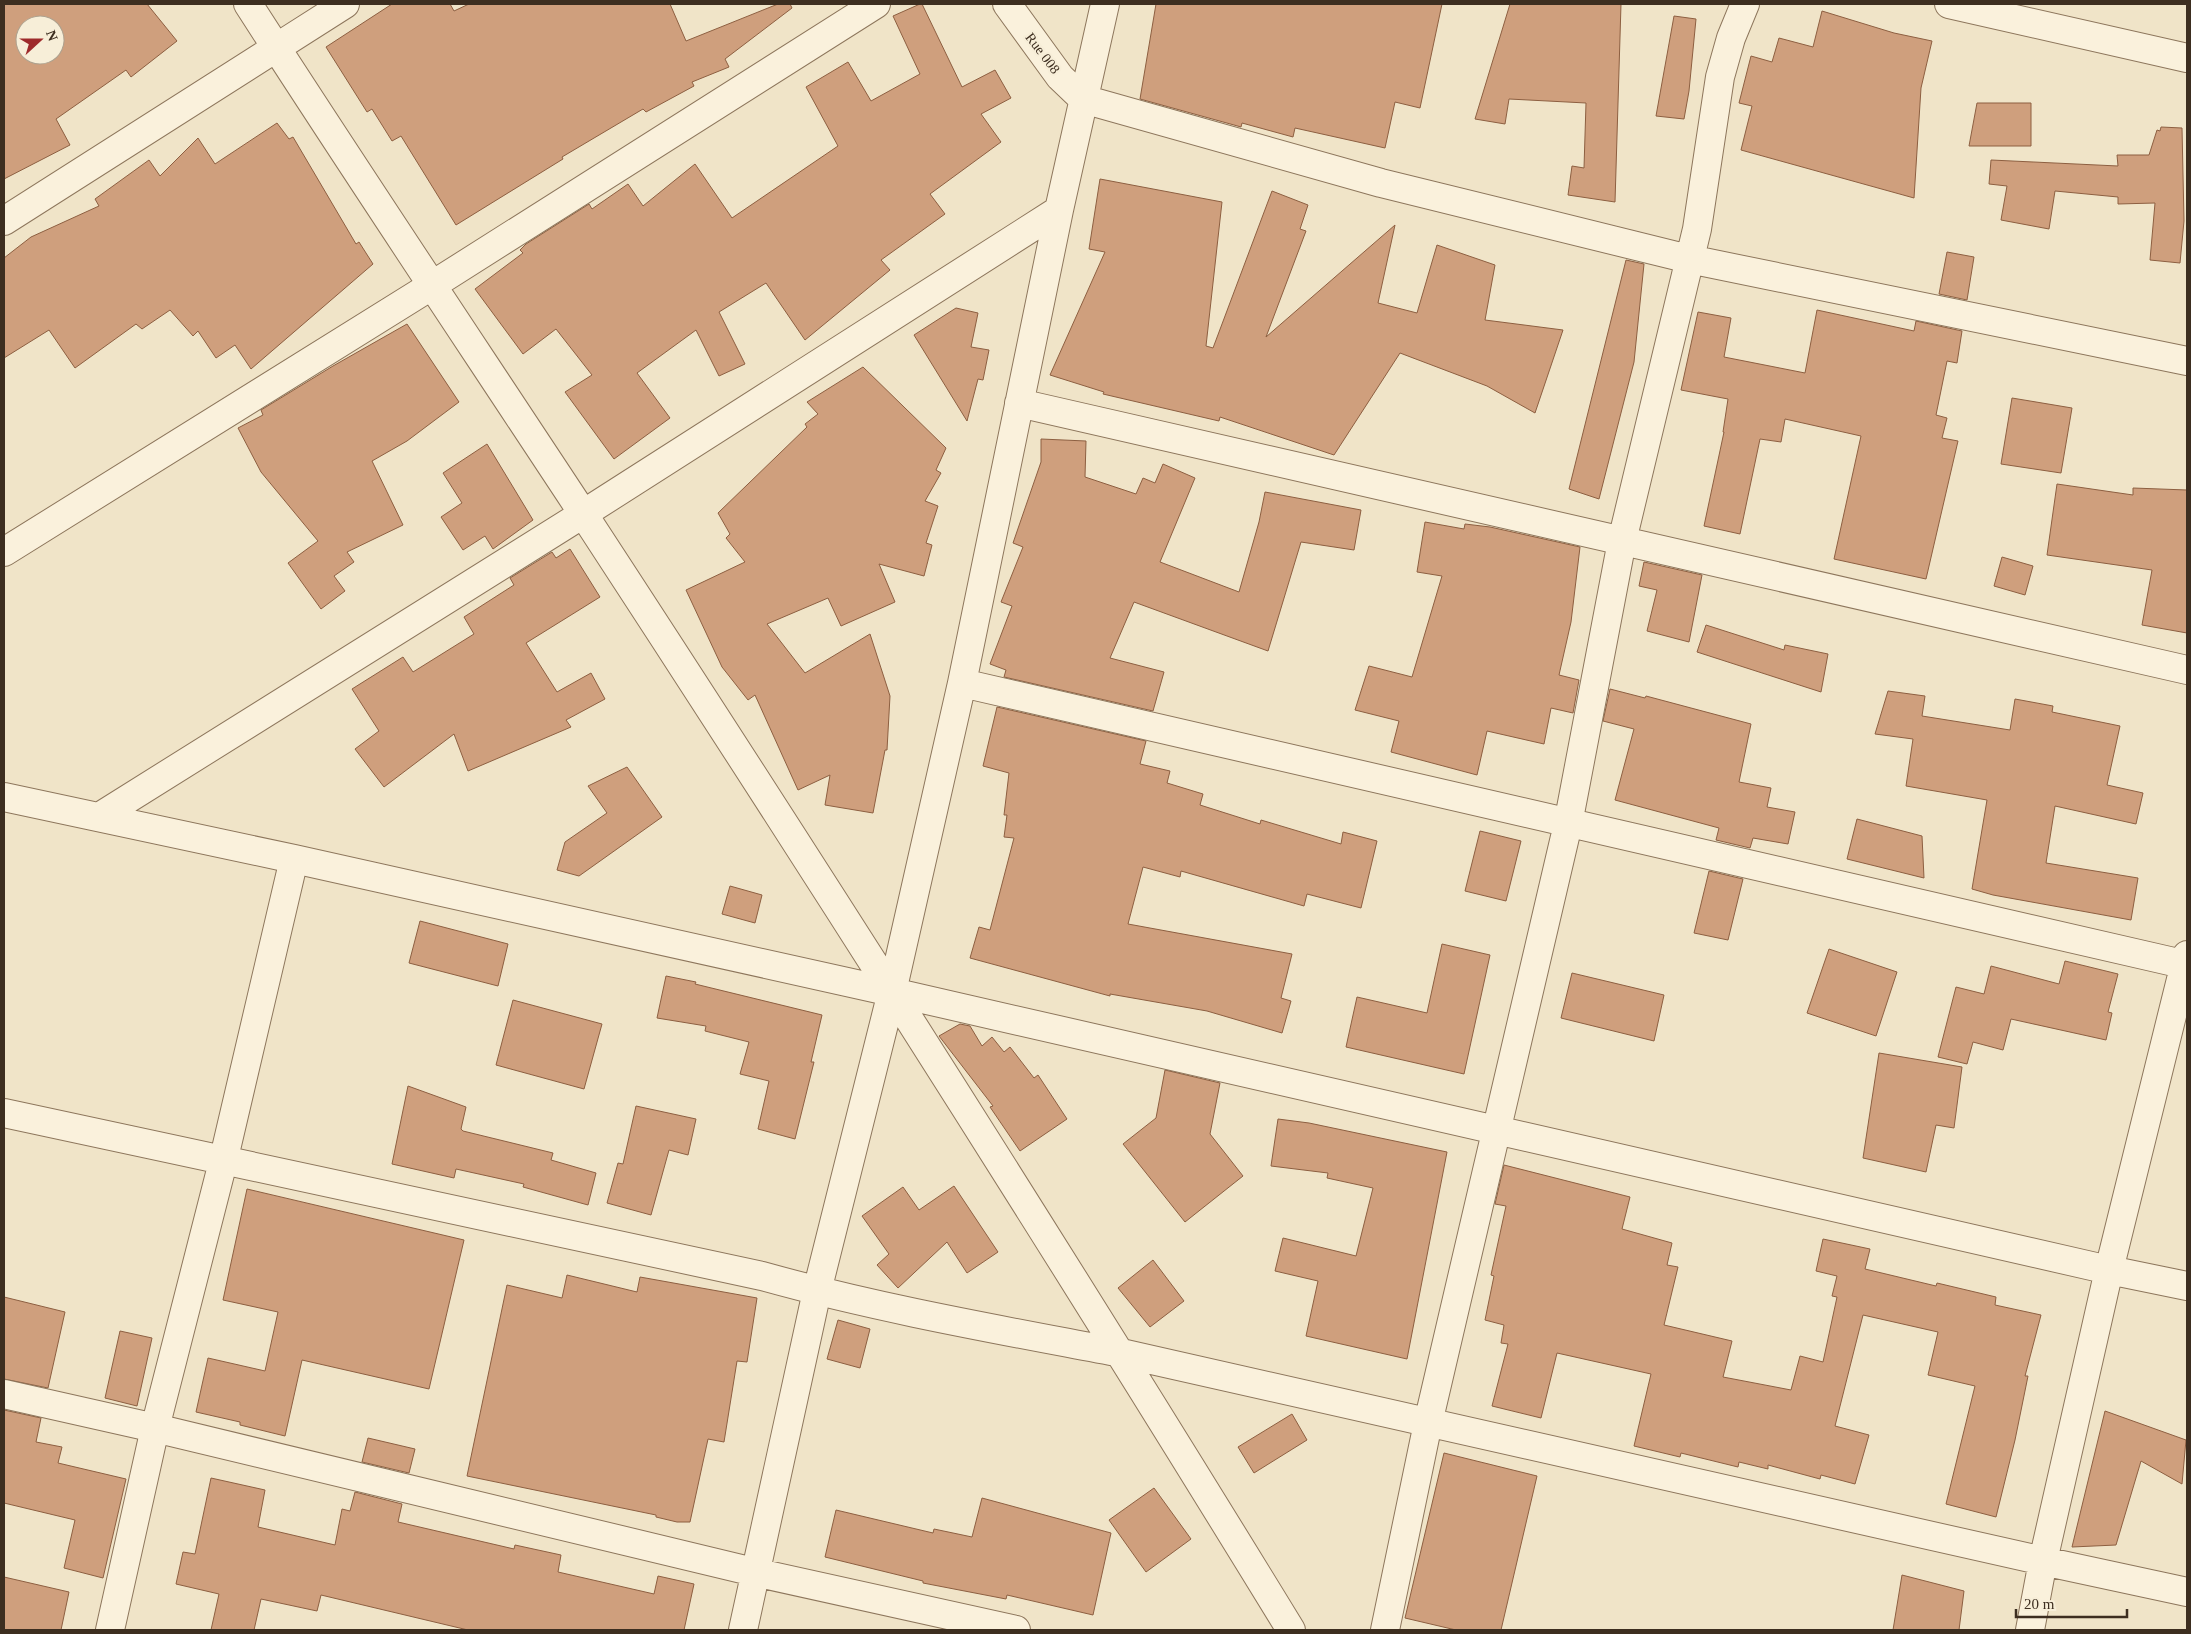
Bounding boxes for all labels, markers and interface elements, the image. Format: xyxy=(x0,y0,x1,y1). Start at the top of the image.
north arrow xyxy=(15,15,65,65)
text: N xyxy=(43,28,60,43)
street label: Rue 008 xyxy=(1022,30,1063,77)
scale bar xyxy=(2016,1586,2127,1618)
text: 20 m xyxy=(2024,1596,2055,1612)

